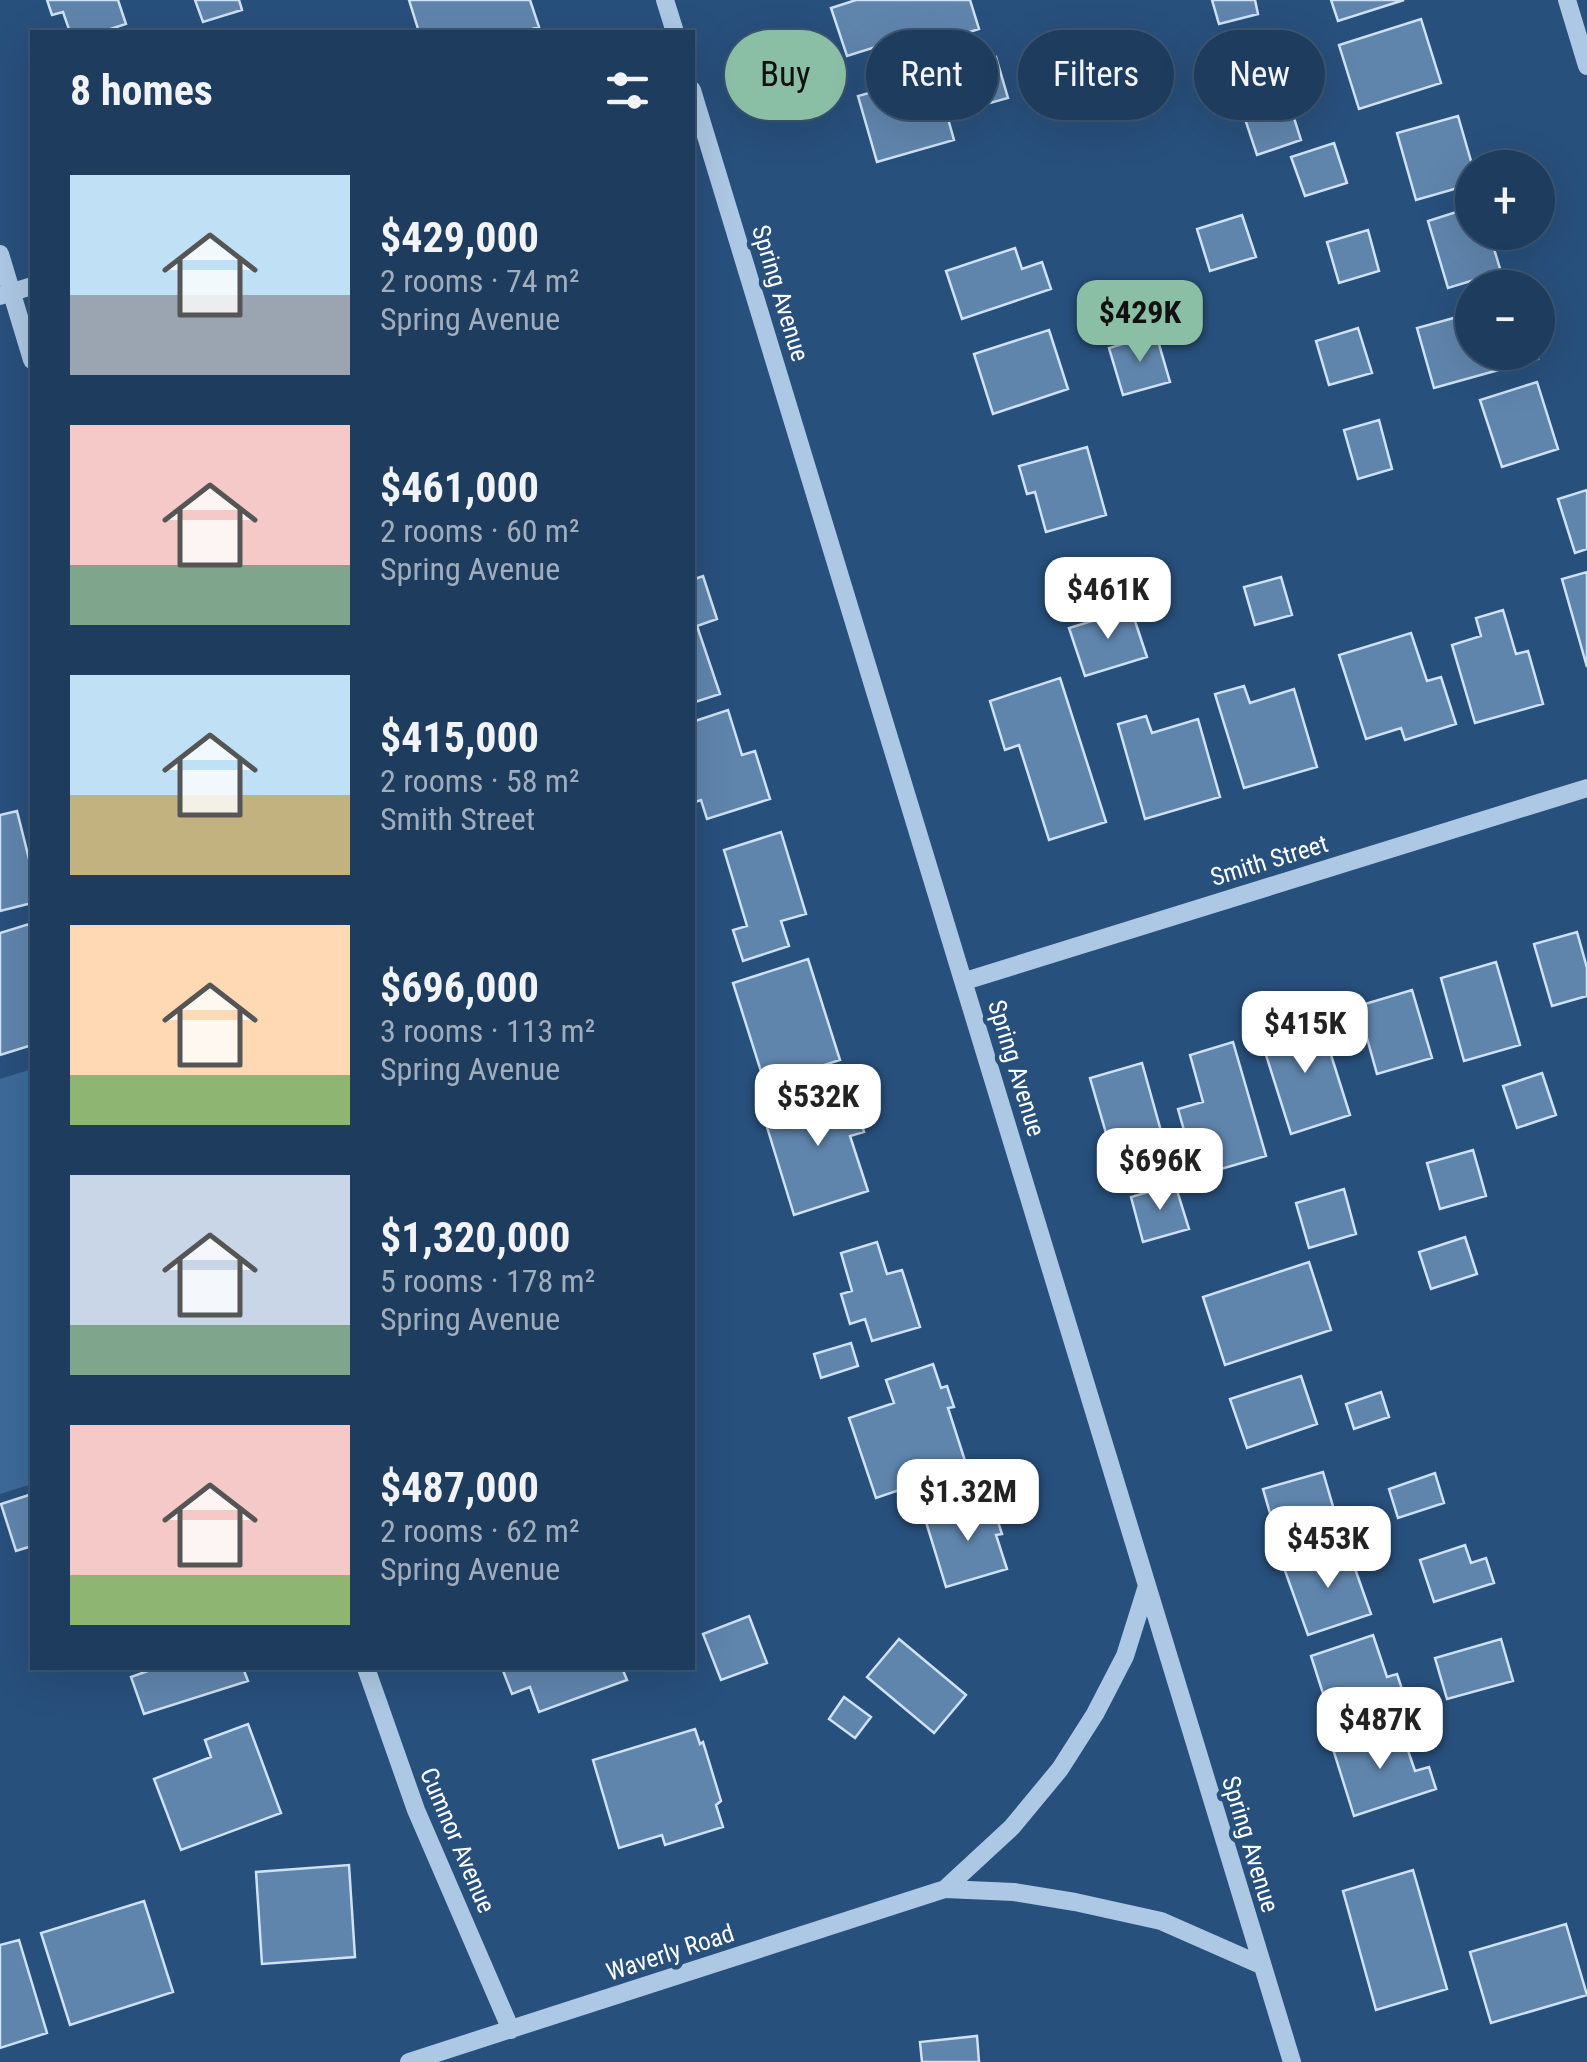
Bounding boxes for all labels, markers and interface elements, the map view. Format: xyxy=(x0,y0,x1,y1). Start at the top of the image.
chip: Buy xyxy=(725,30,846,120)
chip: Rent xyxy=(866,30,998,120)
chip: Filters xyxy=(1018,30,1174,120)
chip: New xyxy=(1194,30,1325,120)
icon: filters xyxy=(600,63,655,118)
text: 8 homes xyxy=(70,66,213,115)
map controls xyxy=(1455,150,1555,370)
button: + xyxy=(1455,150,1555,250)
text: $429,000 xyxy=(380,213,539,262)
icon: home xyxy=(150,215,270,335)
street label: Spring Avenue xyxy=(746,222,815,365)
text: 2 rooms · 74 m² xyxy=(380,262,579,300)
button: − xyxy=(1455,270,1555,370)
pin: $429K xyxy=(1070,280,1210,365)
text: $429K xyxy=(1099,293,1181,331)
text: Spring Avenue xyxy=(380,300,560,338)
text: $461,000 xyxy=(380,463,539,512)
icon: home xyxy=(150,465,270,585)
text: 2 rooms · 60 m² xyxy=(380,512,579,550)
text: Spring Avenue xyxy=(380,550,560,588)
pin: $461K xyxy=(1038,557,1178,642)
text: $461K xyxy=(1067,570,1149,608)
text: $415,000 xyxy=(380,713,539,762)
icon: home xyxy=(150,715,270,835)
text: 2 rooms · 58 m² xyxy=(380,762,579,800)
text: Smith Street xyxy=(380,800,535,838)
street label: Smith Street xyxy=(1207,829,1331,892)
text: $696,000 xyxy=(380,963,539,1012)
icon: home xyxy=(150,965,270,1085)
pin: $415K xyxy=(1235,991,1375,1076)
street label: Spring Avenue xyxy=(982,997,1051,1140)
text: $415K xyxy=(1264,1004,1346,1042)
text: 3 rooms · 113 m² xyxy=(380,1012,595,1050)
text: Spring Avenue xyxy=(380,1050,560,1088)
pin: $532K xyxy=(748,1064,888,1149)
text: $532K xyxy=(777,1077,859,1115)
pin: $696K xyxy=(1090,1128,1230,1213)
text: $696K xyxy=(1119,1141,1201,1179)
text: $1,320,000 xyxy=(380,1213,570,1262)
icon: home xyxy=(150,1215,270,1335)
text: 5 rooms · 178 m² xyxy=(380,1262,595,1300)
text: Spring Avenue xyxy=(380,1300,560,1338)
pin: $1.32M xyxy=(887,1459,1049,1544)
text: $487,000 xyxy=(380,1463,539,1512)
icon: home xyxy=(150,1465,270,1585)
text: $1.32M xyxy=(919,1472,1017,1510)
pin: $453K xyxy=(1258,1506,1398,1591)
text: 2 rooms · 62 m² xyxy=(380,1512,579,1550)
text: $453K xyxy=(1287,1519,1369,1557)
text: Spring Avenue xyxy=(380,1550,560,1588)
pin: $487K xyxy=(1310,1687,1450,1772)
text: $487K xyxy=(1339,1700,1421,1738)
street label: Cumnor Avenue xyxy=(414,1763,501,1917)
street label: Spring Avenue xyxy=(1216,1773,1285,1916)
street label: Waverly Road xyxy=(603,1918,738,1987)

